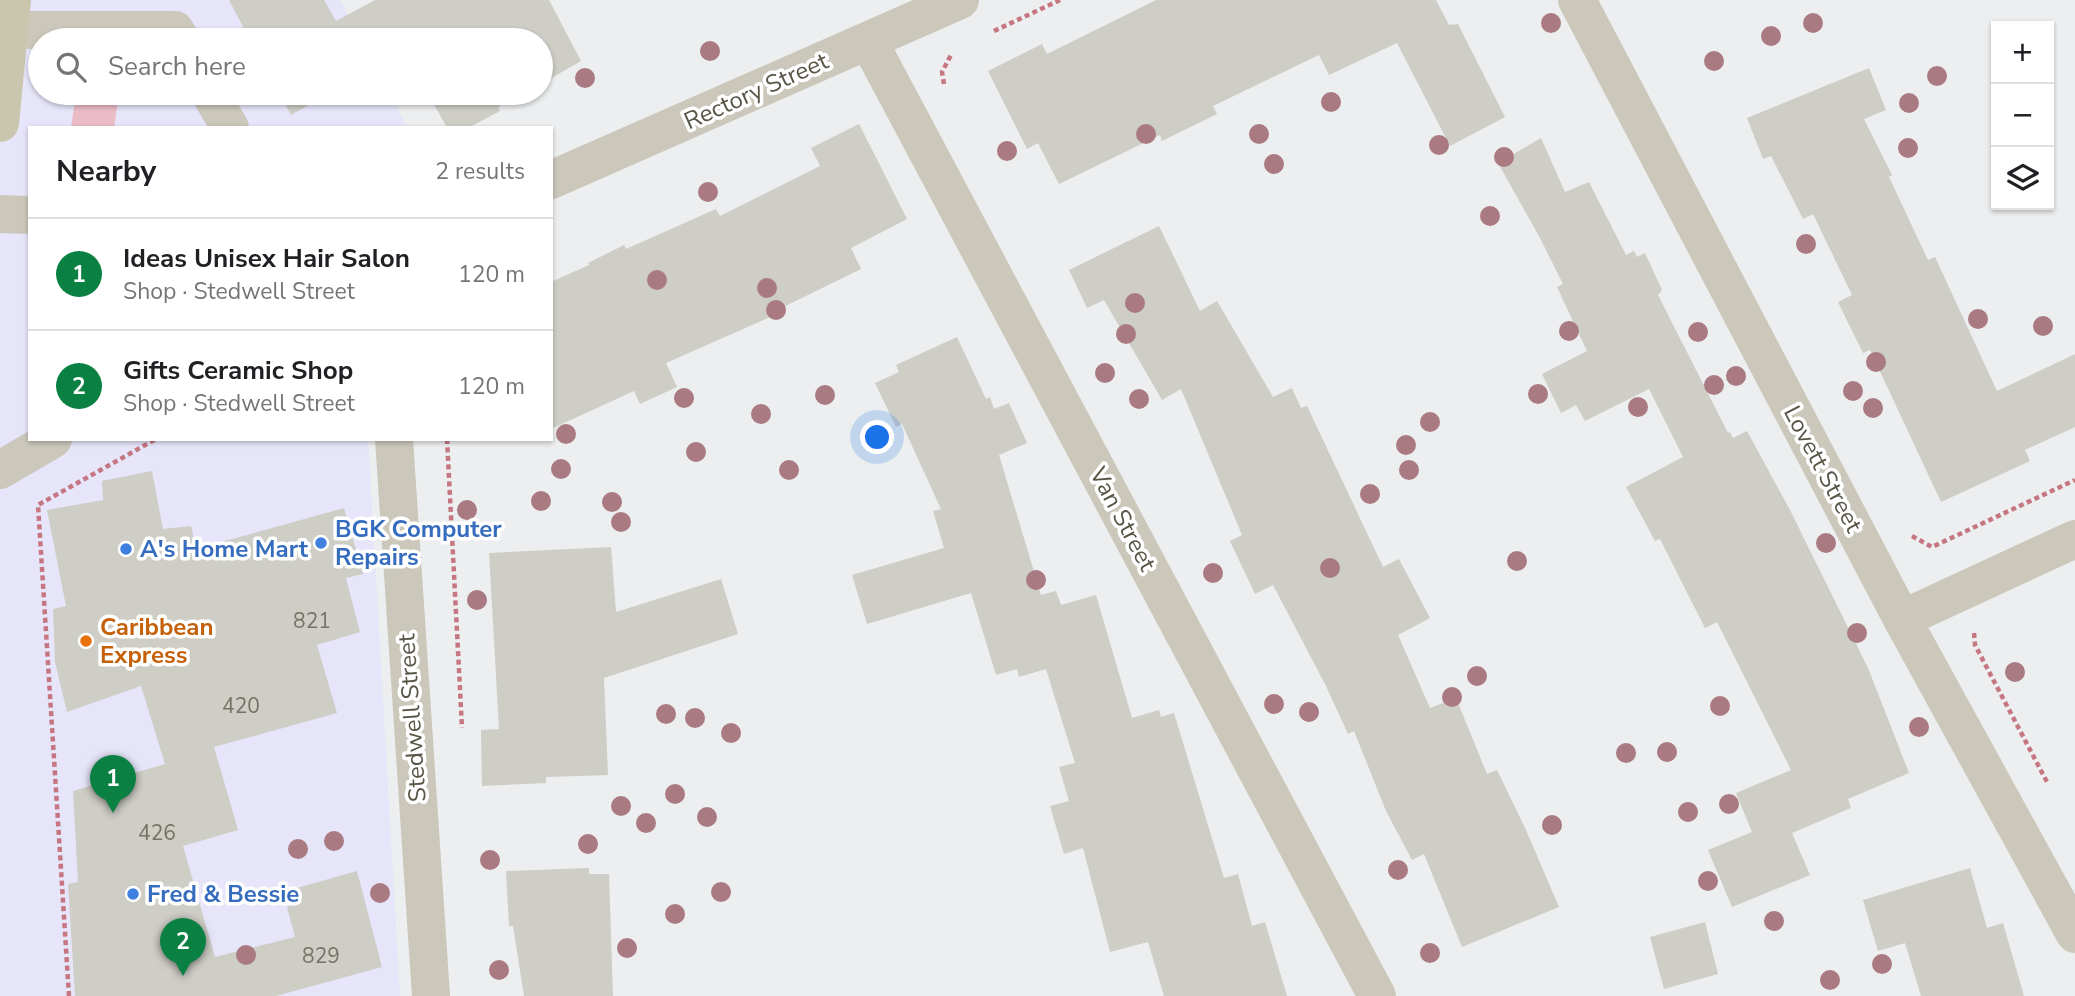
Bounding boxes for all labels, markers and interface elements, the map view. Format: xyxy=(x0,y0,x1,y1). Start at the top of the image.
map controls xyxy=(1991,21,2054,210)
button: + xyxy=(1991,21,2054,84)
search box xyxy=(28,28,553,105)
street label: Rectory Street xyxy=(679,45,834,137)
icon: search xyxy=(52,48,90,86)
text: Search here xyxy=(108,49,246,84)
button: − xyxy=(1991,84,2054,147)
button: layers xyxy=(1991,147,2054,210)
text: Nearby xyxy=(56,151,156,192)
text: 2 results xyxy=(435,156,525,187)
text: Ideas Unisex Hair Salon xyxy=(123,241,410,276)
text: 1 xyxy=(72,259,86,290)
text: 120 m xyxy=(458,259,525,290)
text: Shop · Stedwell Street xyxy=(123,276,355,307)
text: Gifts Ceramic Shop xyxy=(123,353,353,388)
text: 2 xyxy=(72,371,86,402)
text: 120 m xyxy=(458,371,525,402)
text: Shop · Stedwell Street xyxy=(123,388,355,419)
street label: Lovett Street xyxy=(1776,400,1870,538)
your location xyxy=(860,420,894,454)
street label: Van Street xyxy=(1082,461,1164,577)
place label: BGK Computer Repairs xyxy=(335,513,502,573)
place label: A's Home Mart xyxy=(140,533,309,565)
marker: BGK Computer Repairs xyxy=(313,535,329,551)
marker: A's Home Mart xyxy=(118,541,134,557)
house number: 821 xyxy=(293,607,331,635)
place label: Caribbean Express xyxy=(100,611,214,671)
street label: Stedwell Street xyxy=(390,632,434,803)
marker: Caribbean Express xyxy=(78,633,94,649)
house number: 420 xyxy=(222,692,260,720)
pin: 1 xyxy=(90,755,136,813)
house number: 426 xyxy=(138,819,176,847)
place label: Fred & Bessie xyxy=(147,878,299,910)
marker: Fred & Bessie xyxy=(125,886,141,902)
pin: 2 xyxy=(160,918,206,976)
house number: 829 xyxy=(302,942,340,970)

